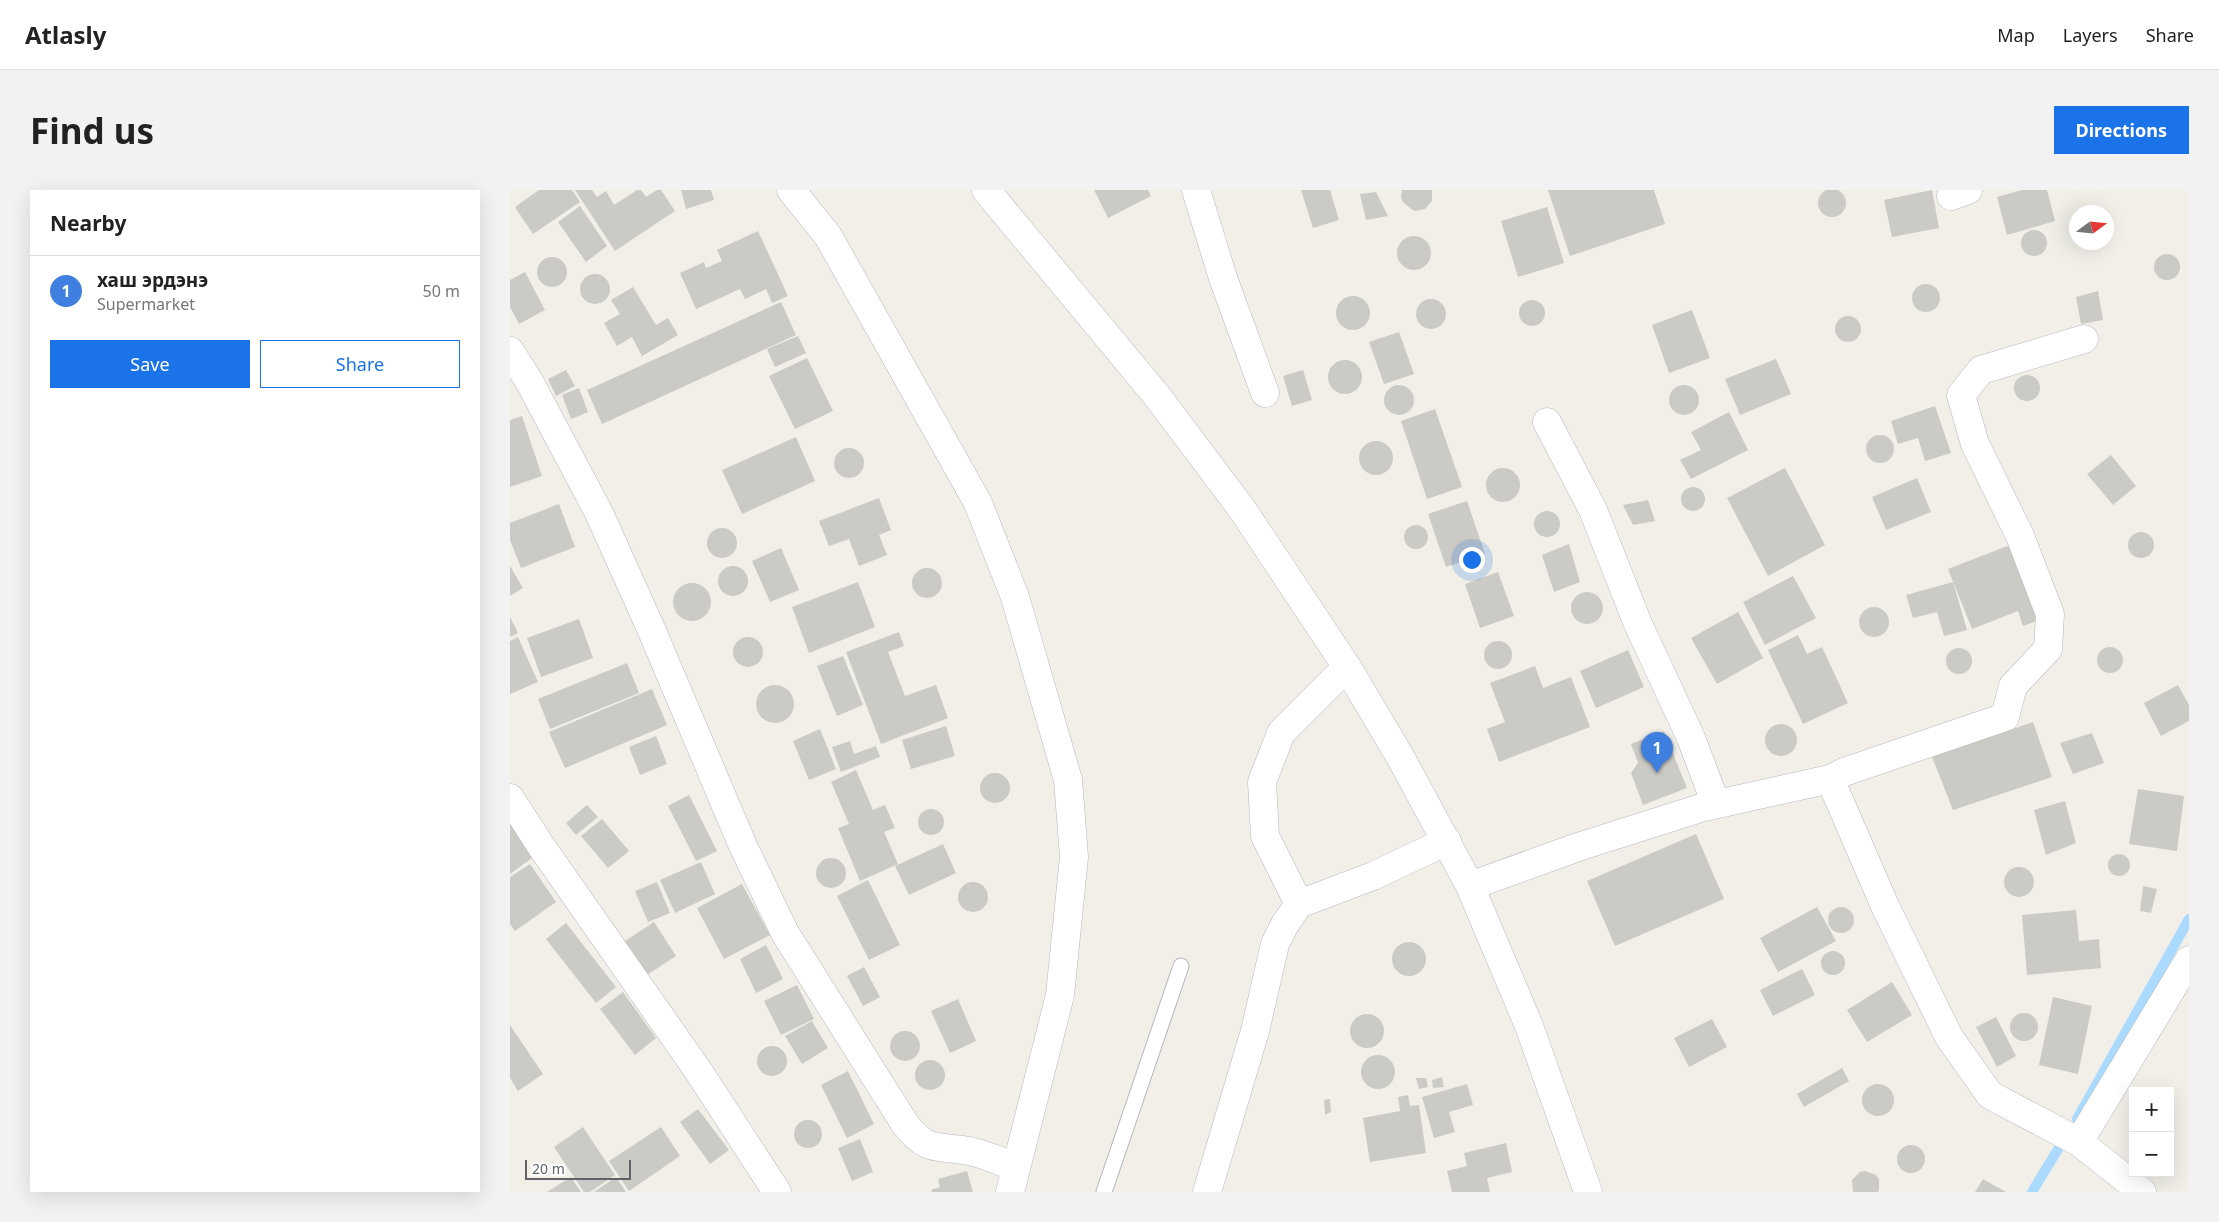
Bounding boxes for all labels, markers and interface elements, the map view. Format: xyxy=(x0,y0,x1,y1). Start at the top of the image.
text: Atlasly xyxy=(25,18,106,51)
text: Map xyxy=(1997,23,2035,47)
text: Layers xyxy=(2063,23,2118,47)
text: Share xyxy=(2146,23,2194,47)
button: Directions xyxy=(2054,106,2189,154)
text: Find us xyxy=(30,107,154,154)
north arrow xyxy=(2069,205,2114,250)
text: Nearby xyxy=(50,209,126,237)
text: хаш эрдэнэ xyxy=(97,267,208,293)
text: 1 xyxy=(61,280,71,302)
text: 50 m xyxy=(423,280,460,302)
text: Supermarket xyxy=(97,293,195,315)
button: Save xyxy=(50,340,250,388)
button: Share xyxy=(260,340,460,388)
your location xyxy=(1459,547,1485,573)
pin: 1 xyxy=(1641,732,1673,773)
map controls xyxy=(2129,1087,2174,1177)
button: + xyxy=(2129,1087,2174,1132)
button: − xyxy=(2129,1132,2174,1177)
scale bar xyxy=(525,1157,631,1180)
text: 20 m xyxy=(532,1159,565,1178)

